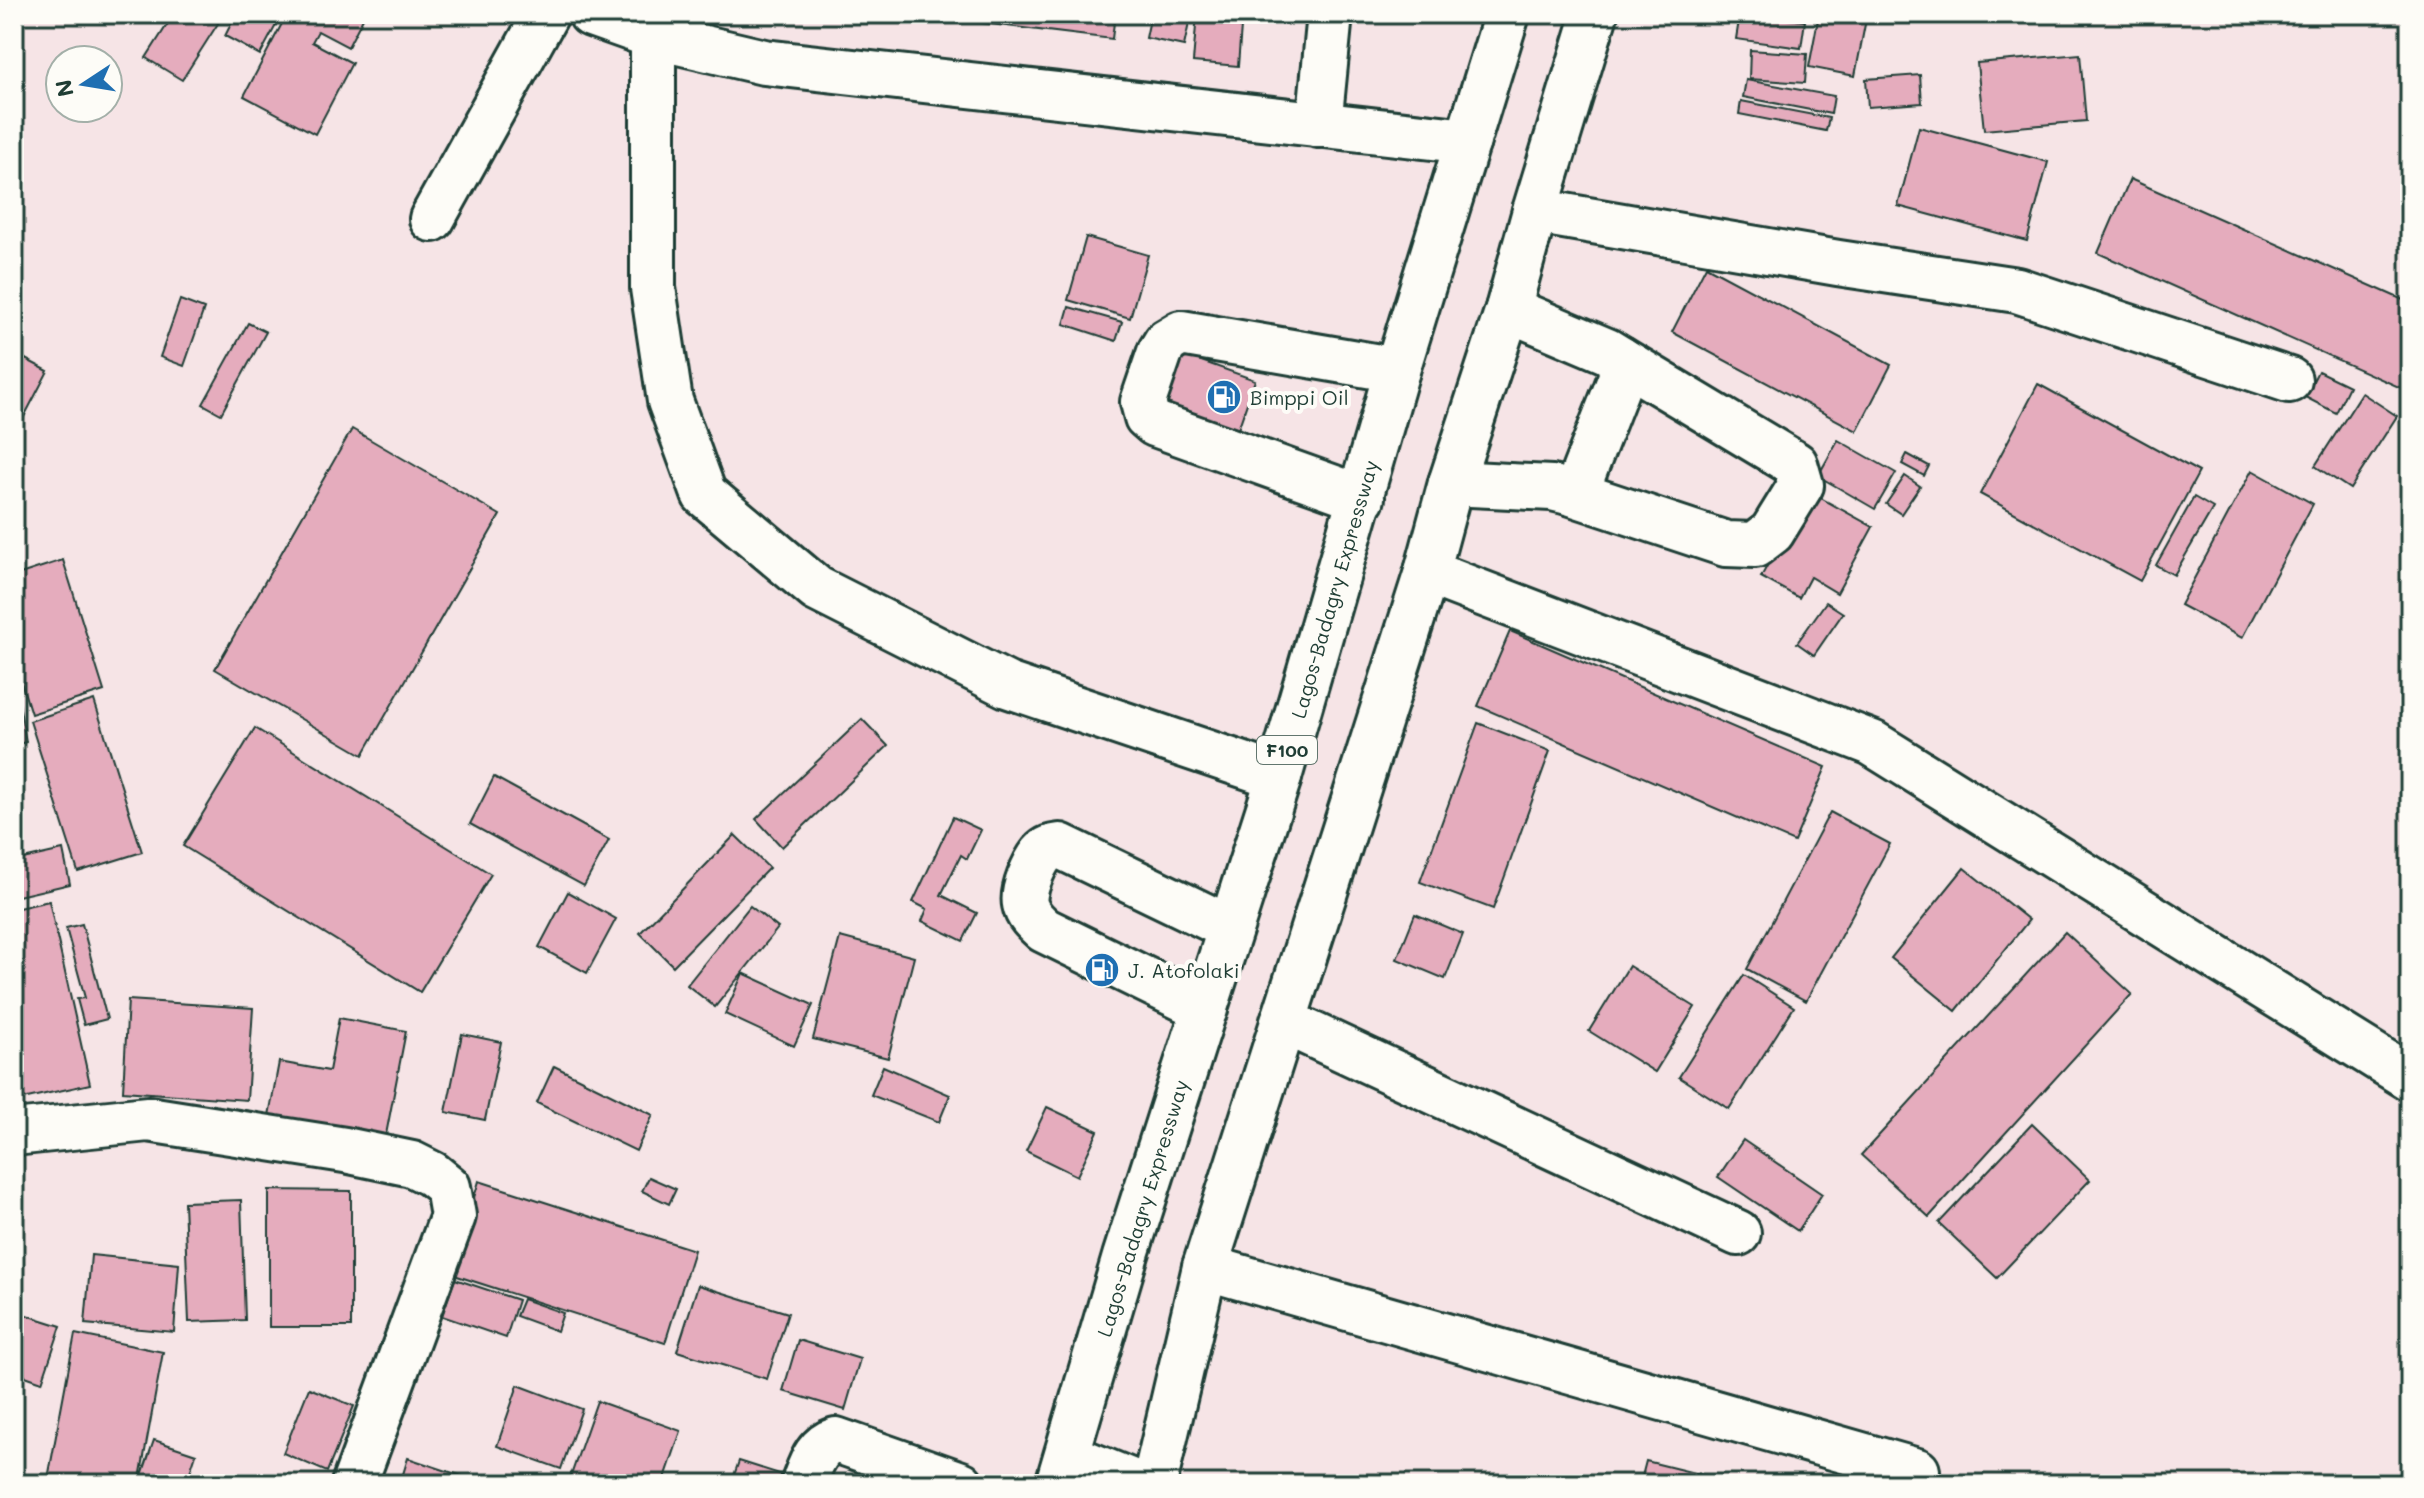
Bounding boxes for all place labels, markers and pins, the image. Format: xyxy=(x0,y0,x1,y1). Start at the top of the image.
fuel station icon: Bimppi Oil xyxy=(1205,378,1243,416)
place label: Bimppi Oil xyxy=(1250,384,1349,410)
fuel station icon: J. Atofolaki xyxy=(1083,951,1121,989)
place label: J. Atofolaki xyxy=(1128,957,1240,983)

